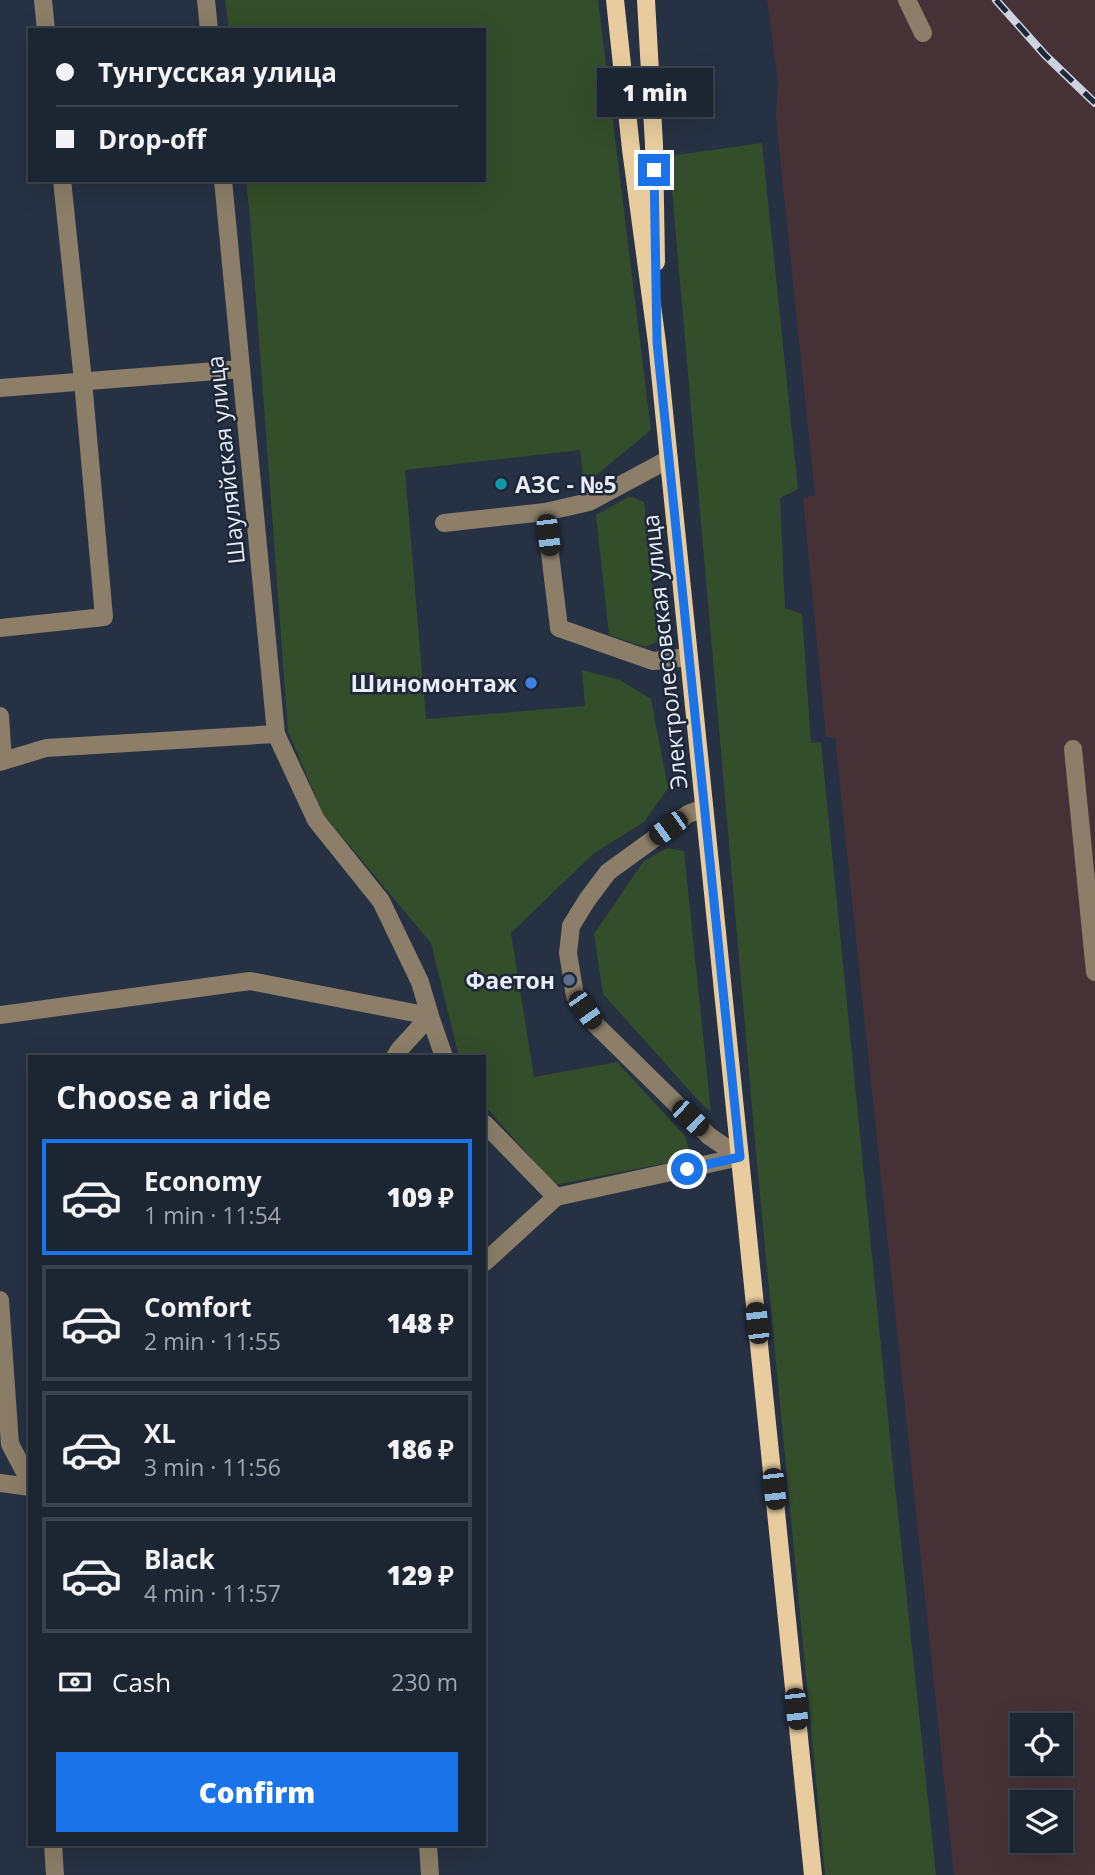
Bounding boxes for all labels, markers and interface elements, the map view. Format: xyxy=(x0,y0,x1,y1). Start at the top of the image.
text: Тунгусская улица xyxy=(98,54,337,90)
callout: 1 min xyxy=(596,68,712,118)
text: 1 min xyxy=(622,76,688,108)
text: Drop-off xyxy=(98,121,206,157)
route end xyxy=(638,154,670,186)
street label: Шауляйская улица xyxy=(198,354,252,566)
place label: АЗС - №5 xyxy=(515,468,617,500)
marker: АЗС - №5 xyxy=(493,476,509,492)
car xyxy=(536,513,561,557)
street label: Электролесовская улица xyxy=(634,513,694,791)
place label: Шиномонтаж xyxy=(351,667,518,699)
marker: Шиномонтаж xyxy=(523,675,539,691)
car xyxy=(645,807,692,849)
place label: Фаетон xyxy=(466,964,555,996)
marker: Фаетон xyxy=(561,972,577,988)
car xyxy=(565,987,606,1033)
text: Choose a ride xyxy=(56,1075,271,1118)
car xyxy=(668,1096,713,1140)
route start xyxy=(671,1153,703,1185)
text: Economy xyxy=(144,1163,262,1199)
icon: car xyxy=(60,1166,123,1229)
text: 109 ₽ xyxy=(386,1179,454,1215)
text: 1 min · 11:54 xyxy=(144,1199,281,1231)
text: Comfort xyxy=(144,1289,251,1325)
icon: car xyxy=(60,1292,123,1355)
car xyxy=(745,1301,770,1345)
text: 148 ₽ xyxy=(386,1305,454,1341)
text: 2 min · 11:55 xyxy=(144,1325,281,1357)
text: XL xyxy=(144,1415,176,1451)
icon: car xyxy=(60,1418,123,1481)
text: 186 ₽ xyxy=(386,1431,454,1467)
text: 3 min · 11:56 xyxy=(144,1451,281,1483)
car xyxy=(762,1467,787,1511)
text: Black xyxy=(144,1541,215,1577)
icon: car xyxy=(60,1544,123,1607)
text: 129 ₽ xyxy=(386,1557,454,1593)
text: 4 min · 11:57 xyxy=(144,1577,281,1609)
icon: cash xyxy=(56,1663,94,1701)
text: Cash xyxy=(112,1664,171,1700)
text: 230 m xyxy=(391,1666,458,1698)
car xyxy=(784,1687,809,1731)
map controls xyxy=(1010,1713,1073,1853)
button: locate xyxy=(1010,1713,1073,1776)
button: Confirm xyxy=(56,1752,458,1832)
button: layers xyxy=(1010,1790,1073,1853)

